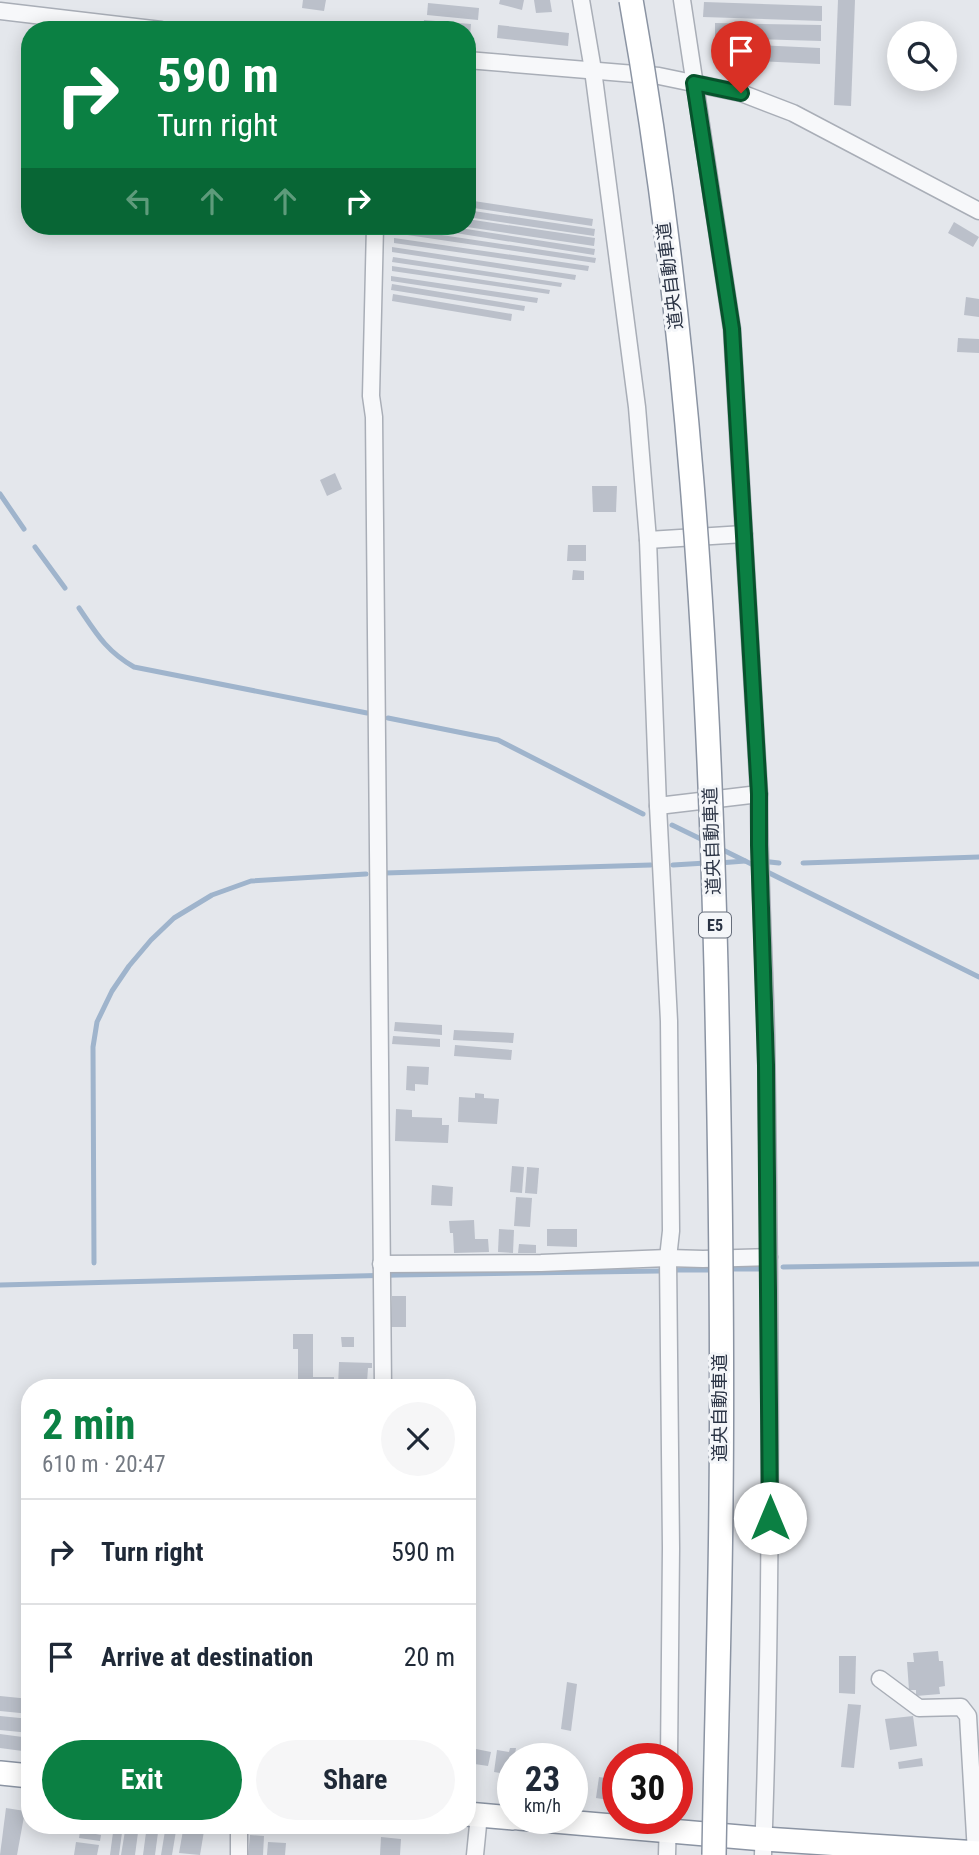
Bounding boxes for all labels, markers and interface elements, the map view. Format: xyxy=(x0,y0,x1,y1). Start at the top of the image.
pin xyxy=(711,21,771,93)
map controls xyxy=(887,21,957,91)
button: search xyxy=(887,21,957,91)
icon: arrive xyxy=(722,32,760,70)
text: 590 m xyxy=(157,47,279,104)
icon: right xyxy=(42,49,133,140)
text: Turn right xyxy=(157,106,278,144)
icon: left xyxy=(120,182,158,220)
icon: ahead xyxy=(193,182,231,220)
icon: ahead xyxy=(266,182,304,220)
icon: right xyxy=(339,182,377,220)
street label: 道央自動車道 xyxy=(653,221,687,331)
street label: 道央自動車道 xyxy=(699,787,724,895)
road number: E5 xyxy=(699,912,731,937)
street label: 道央自動車道 xyxy=(709,1354,730,1462)
text: 2 min xyxy=(42,1400,135,1449)
button: close xyxy=(381,1402,455,1476)
text: 610 m · 20:47 xyxy=(42,1451,166,1478)
position arrow xyxy=(733,1481,807,1555)
icon: right xyxy=(42,1533,80,1571)
text: Turn right xyxy=(101,1537,203,1567)
text: 590 m xyxy=(391,1537,455,1567)
icon: arrive xyxy=(42,1638,80,1676)
text: Arrive at destination xyxy=(101,1642,313,1672)
text: 20 m xyxy=(404,1642,455,1672)
button: Exit xyxy=(42,1740,242,1820)
button: Share xyxy=(256,1740,455,1820)
speed limit sign: 30 xyxy=(602,1743,693,1834)
text: 23 xyxy=(525,1759,560,1800)
text: km/h xyxy=(524,1795,561,1816)

